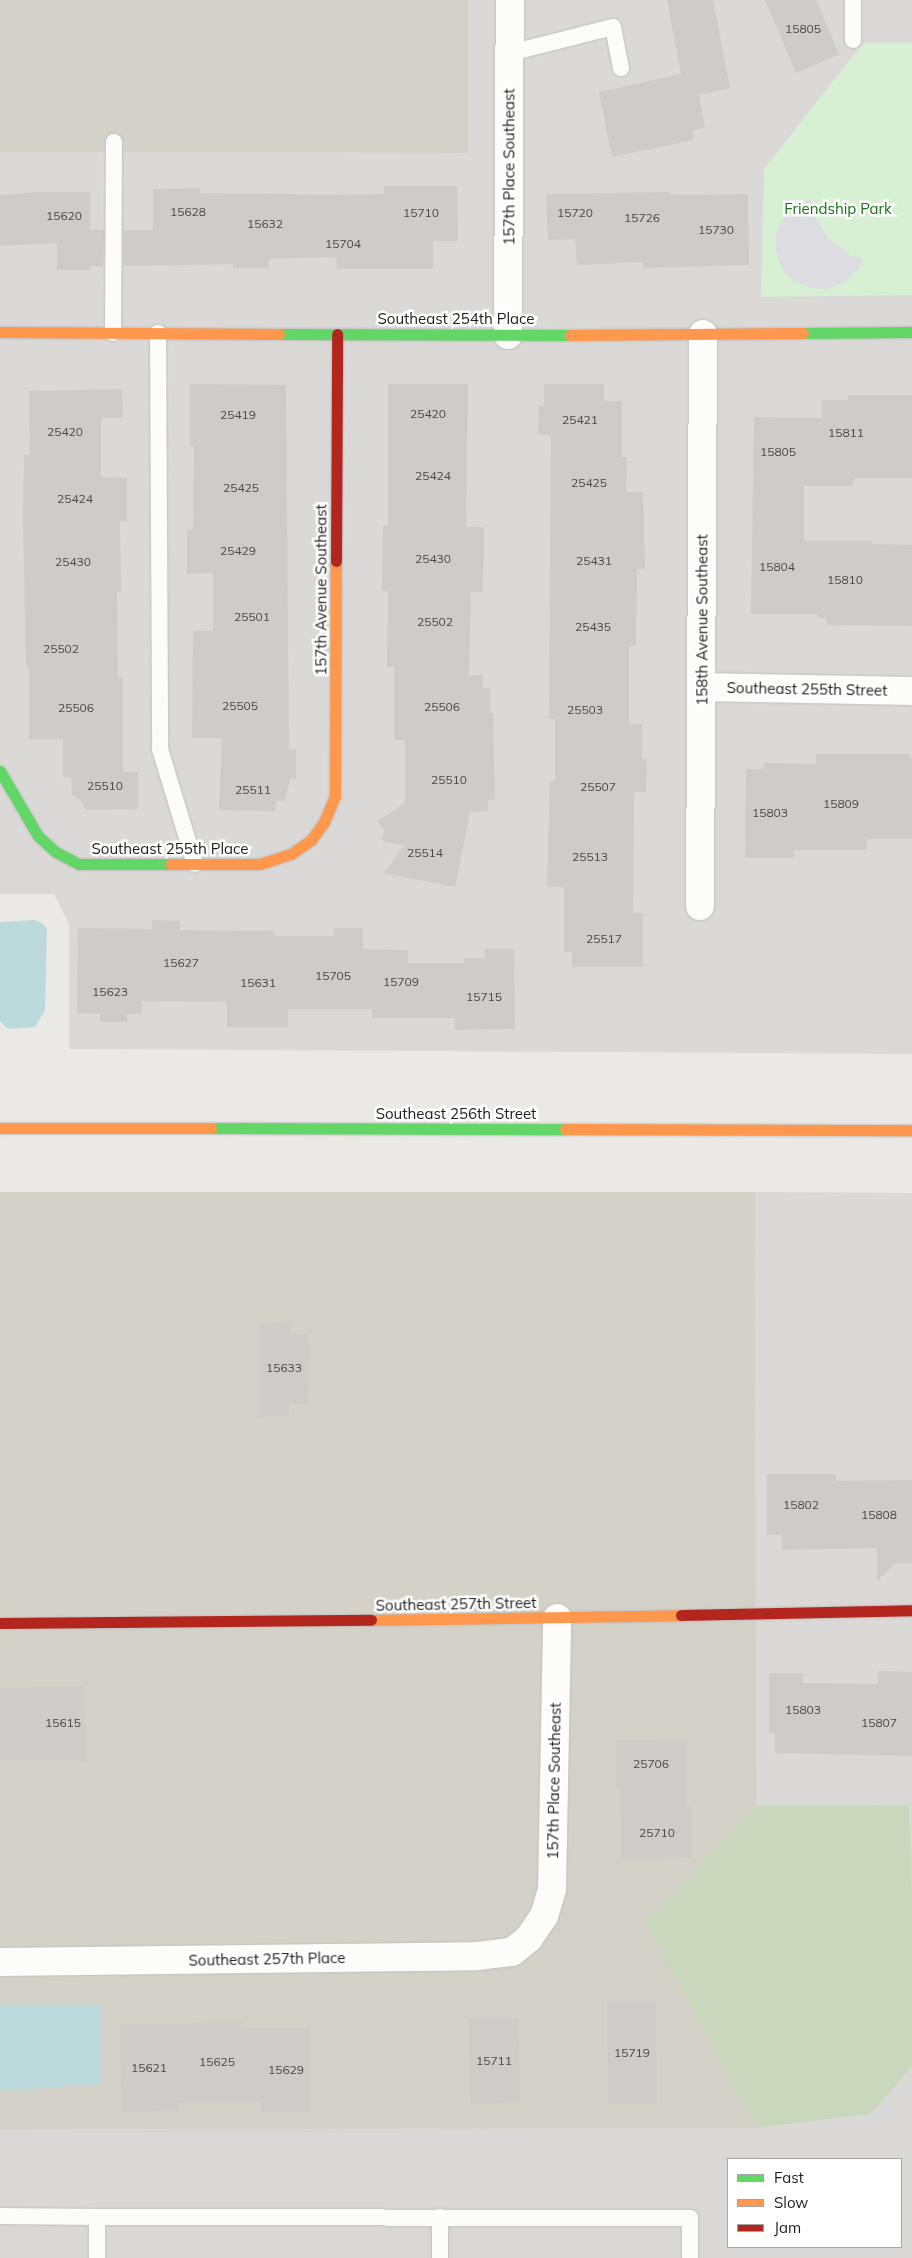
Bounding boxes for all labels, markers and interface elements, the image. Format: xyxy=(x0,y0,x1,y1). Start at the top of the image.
house number: 15805 xyxy=(785,22,821,36)
street label: 157th Place Southeast xyxy=(500,88,518,246)
park label: Friendship Park xyxy=(784,200,892,218)
house number: 15628 xyxy=(170,205,206,219)
house number: 15710 xyxy=(403,206,439,220)
house number: 15720 xyxy=(557,206,593,220)
house number: 15620 xyxy=(46,209,82,223)
house number: 15726 xyxy=(624,211,660,225)
house number: 15632 xyxy=(247,217,283,231)
house number: 15730 xyxy=(698,223,734,237)
house number: 15704 xyxy=(325,237,361,251)
street label: Southeast 254th Place xyxy=(377,310,535,328)
house number: 25420 xyxy=(410,407,446,421)
house number: 25419 xyxy=(220,408,256,422)
house number: 25421 xyxy=(562,413,598,427)
house number: 25420 xyxy=(47,425,83,439)
house number: 15811 xyxy=(828,426,864,440)
house number: 15805 xyxy=(760,445,796,459)
house number: 25424 xyxy=(415,469,451,483)
house number: 25425 xyxy=(571,476,607,490)
house number: 25425 xyxy=(223,481,259,495)
house number: 25424 xyxy=(57,492,93,506)
street label: 157th Avenue Southeast xyxy=(312,504,330,676)
street label: 158th Avenue Southeast xyxy=(693,534,711,706)
house number: 25429 xyxy=(220,544,256,558)
house number: 25430 xyxy=(415,552,451,566)
house number: 25431 xyxy=(576,554,612,568)
house number: 25430 xyxy=(55,555,91,569)
house number: 15804 xyxy=(759,560,795,574)
house number: 15810 xyxy=(827,573,863,587)
house number: 25501 xyxy=(234,610,270,624)
house number: 25502 xyxy=(417,615,453,629)
house number: 25435 xyxy=(575,620,611,634)
house number: 25502 xyxy=(43,642,79,656)
street label: Southeast 255th Street xyxy=(726,679,888,699)
house number: 25505 xyxy=(222,699,258,713)
house number: 25506 xyxy=(424,700,460,714)
house number: 25506 xyxy=(58,701,94,715)
house number: 25503 xyxy=(567,703,603,717)
house number: 25510 xyxy=(431,773,467,787)
house number: 25510 xyxy=(87,779,123,793)
house number: 25507 xyxy=(580,780,616,794)
house number: 25511 xyxy=(235,783,271,797)
house number: 15809 xyxy=(823,797,859,811)
house number: 15803 xyxy=(752,806,788,820)
street label: Southeast 255th Place xyxy=(91,840,249,858)
house number: 25514 xyxy=(407,846,443,860)
house number: 25513 xyxy=(572,850,608,864)
house number: 25517 xyxy=(586,932,622,946)
house number: 15627 xyxy=(163,956,199,970)
house number: 15705 xyxy=(315,969,351,983)
house number: 15709 xyxy=(383,975,419,989)
house number: 15631 xyxy=(240,976,276,990)
house number: 15623 xyxy=(92,985,128,999)
house number: 15715 xyxy=(466,990,502,1004)
street label: Southeast 256th Street xyxy=(376,1105,536,1123)
house number: 15633 xyxy=(266,1361,302,1375)
house number: 15802 xyxy=(783,1498,819,1512)
house number: 15808 xyxy=(861,1508,897,1522)
street label: Southeast 257th Street xyxy=(375,1594,537,1614)
street label: 157th Place Southeast xyxy=(544,1702,564,1860)
house number: 15803 xyxy=(785,1703,821,1717)
house number: 15615 xyxy=(45,1716,81,1730)
house number: 15807 xyxy=(861,1716,897,1730)
house number: 25706 xyxy=(633,1757,669,1771)
house number: 25710 xyxy=(639,1826,675,1840)
street label: Southeast 257th Place xyxy=(188,1949,346,1969)
house number: 15719 xyxy=(614,2046,650,2060)
house number: 15711 xyxy=(476,2054,512,2068)
house number: 15625 xyxy=(199,2055,235,2069)
house number: 15621 xyxy=(131,2061,167,2075)
house number: 15629 xyxy=(268,2063,304,2077)
legend xyxy=(727,2158,902,2248)
text: Fast xyxy=(774,2168,804,2187)
text: Slow xyxy=(774,2193,808,2212)
text: Jam xyxy=(774,2218,801,2237)

